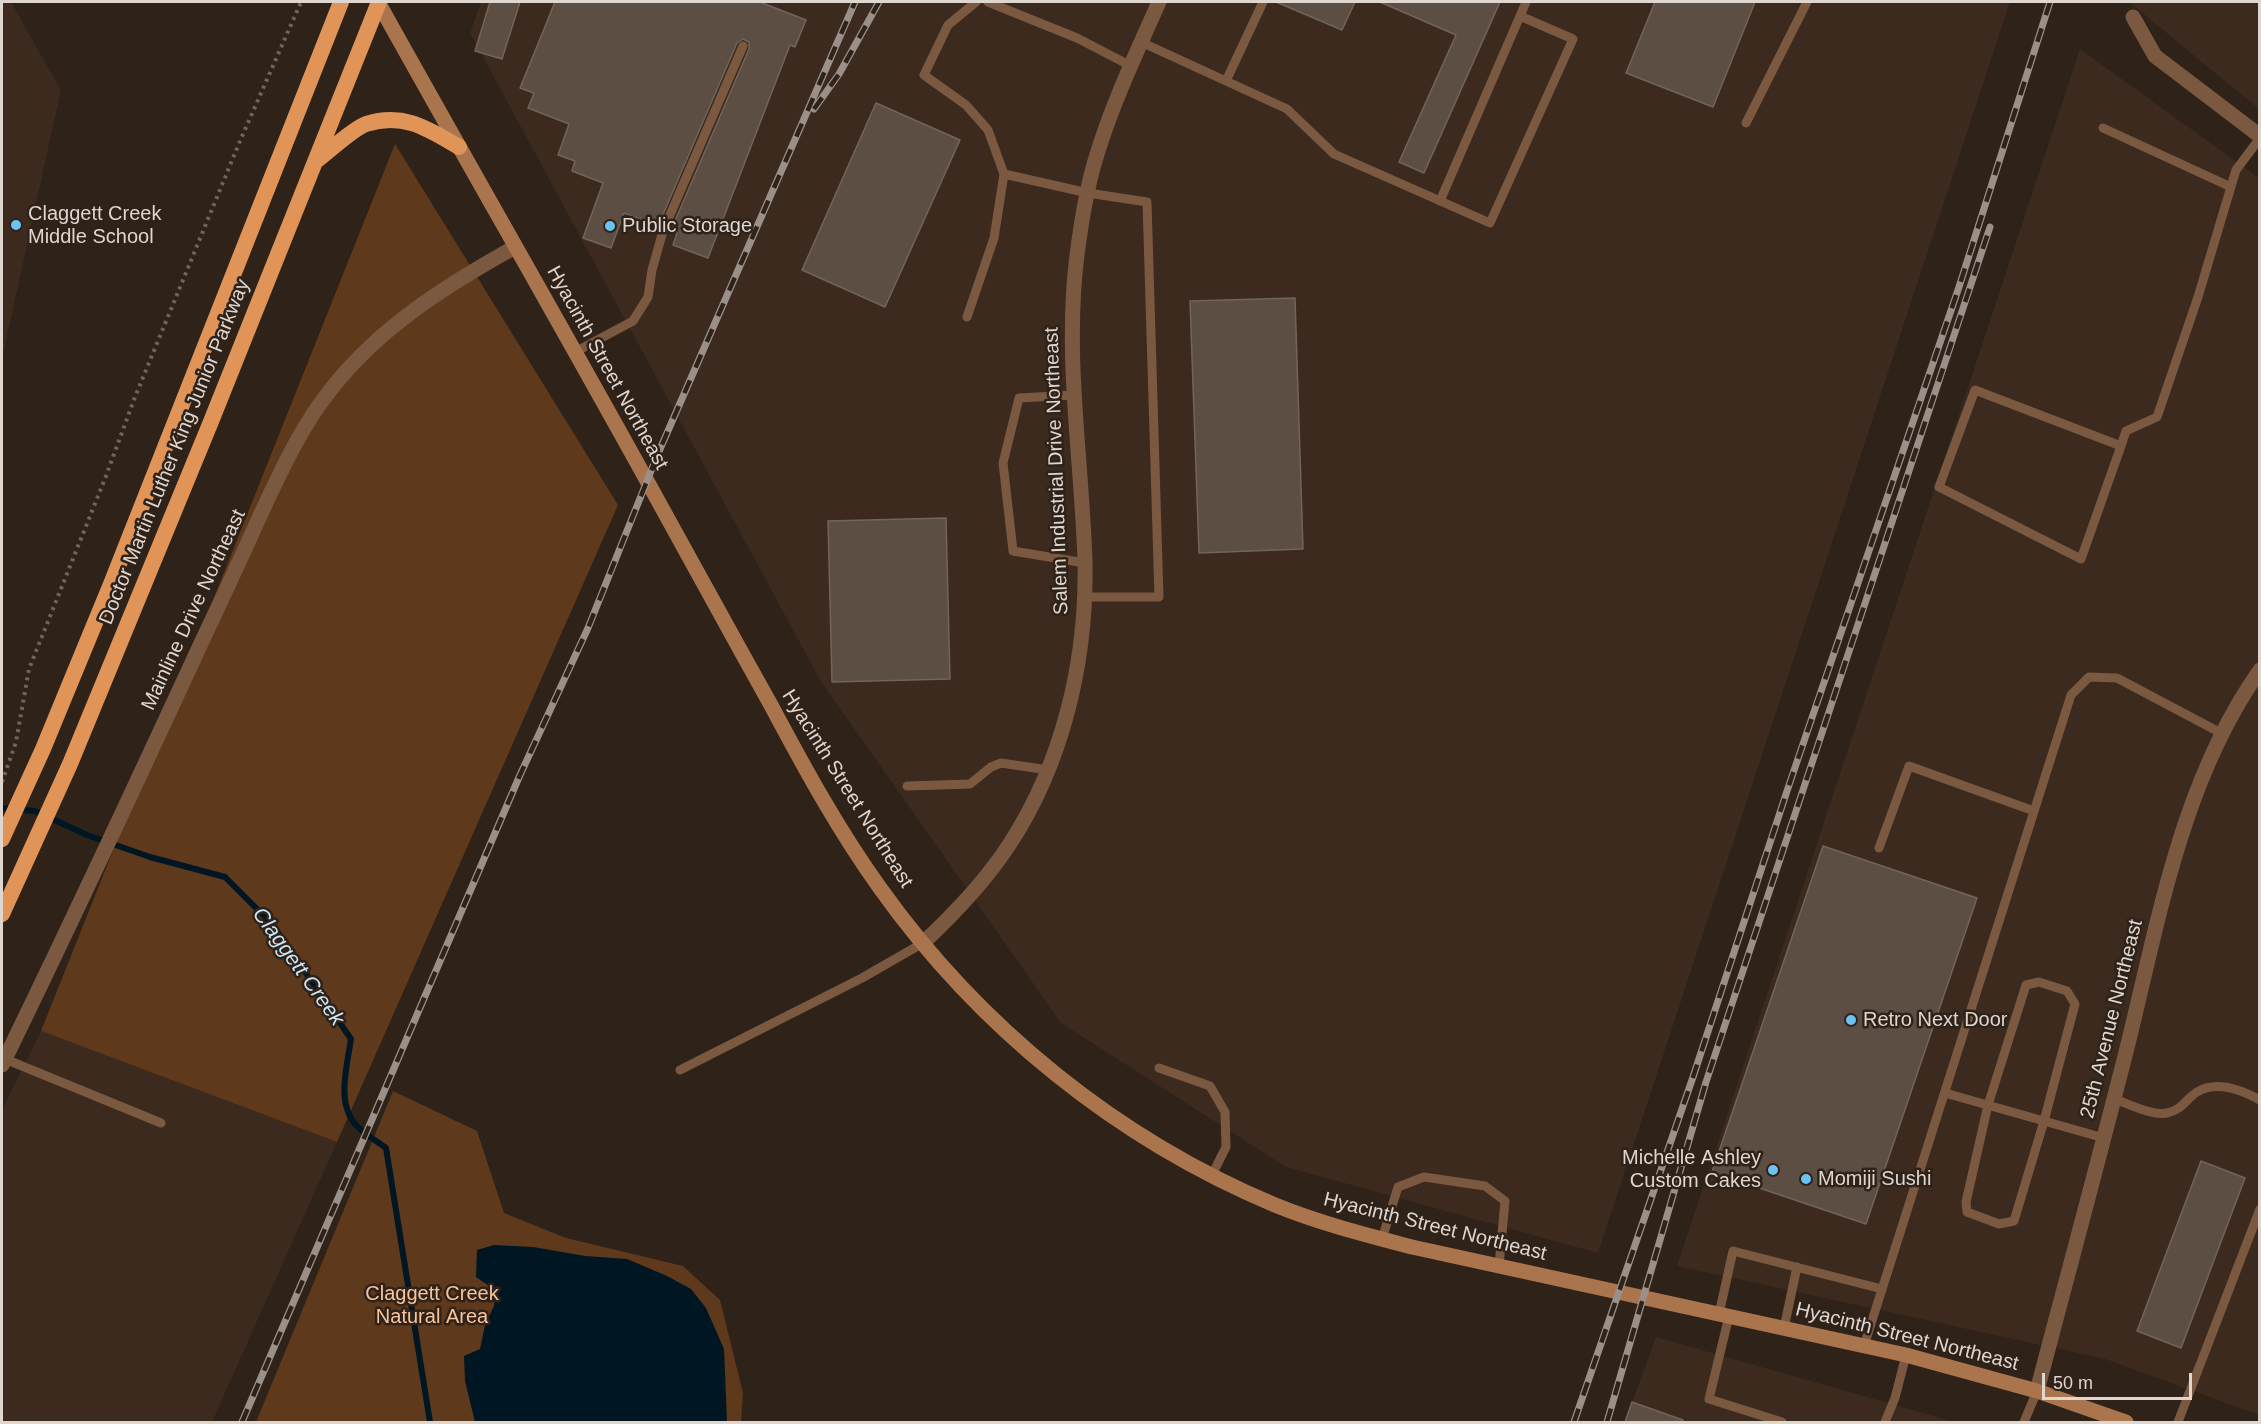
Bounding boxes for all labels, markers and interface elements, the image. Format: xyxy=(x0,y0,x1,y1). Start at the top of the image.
place label: Claggett Creek Middle School xyxy=(28,202,161,249)
place label: Public Storage xyxy=(622,214,752,238)
marker: Claggett Creek Middle School xyxy=(9,218,23,232)
marker: Public Storage xyxy=(603,219,617,233)
street label: Hyacinth Street Northeast xyxy=(541,262,673,474)
street label: Doctor Martin Luther King Junior Parkway xyxy=(95,276,255,628)
street label: Salem Industrial Drive Northeast xyxy=(1040,327,1074,615)
street label: Mainline Drive Northeast xyxy=(137,506,251,714)
street label: Hyacinth Street Northeast xyxy=(776,686,918,892)
water label: Claggett Creek xyxy=(247,903,349,1031)
street label: 25th Avenue Northeast xyxy=(2076,917,2148,1121)
place label: Retro Next Door xyxy=(1863,1008,2007,1032)
marker: Retro Next Door xyxy=(1844,1013,1858,1027)
place label: Michelle Ashley Custom Cakes xyxy=(1622,1146,1761,1193)
marker: Michelle Ashley Custom Cakes xyxy=(1766,1163,1780,1177)
place label: Momiji Sushi xyxy=(1818,1167,1931,1191)
marker: Momiji Sushi xyxy=(1799,1172,1813,1186)
street label: Hyacinth Street Northeast xyxy=(1321,1188,1549,1266)
park label: Claggett Creek Natural Area xyxy=(365,1282,499,1329)
street label: Hyacinth Street Northeast xyxy=(1793,1298,2021,1376)
scale bar xyxy=(2045,1361,2195,1399)
text: 50 m xyxy=(2053,1373,2093,1393)

